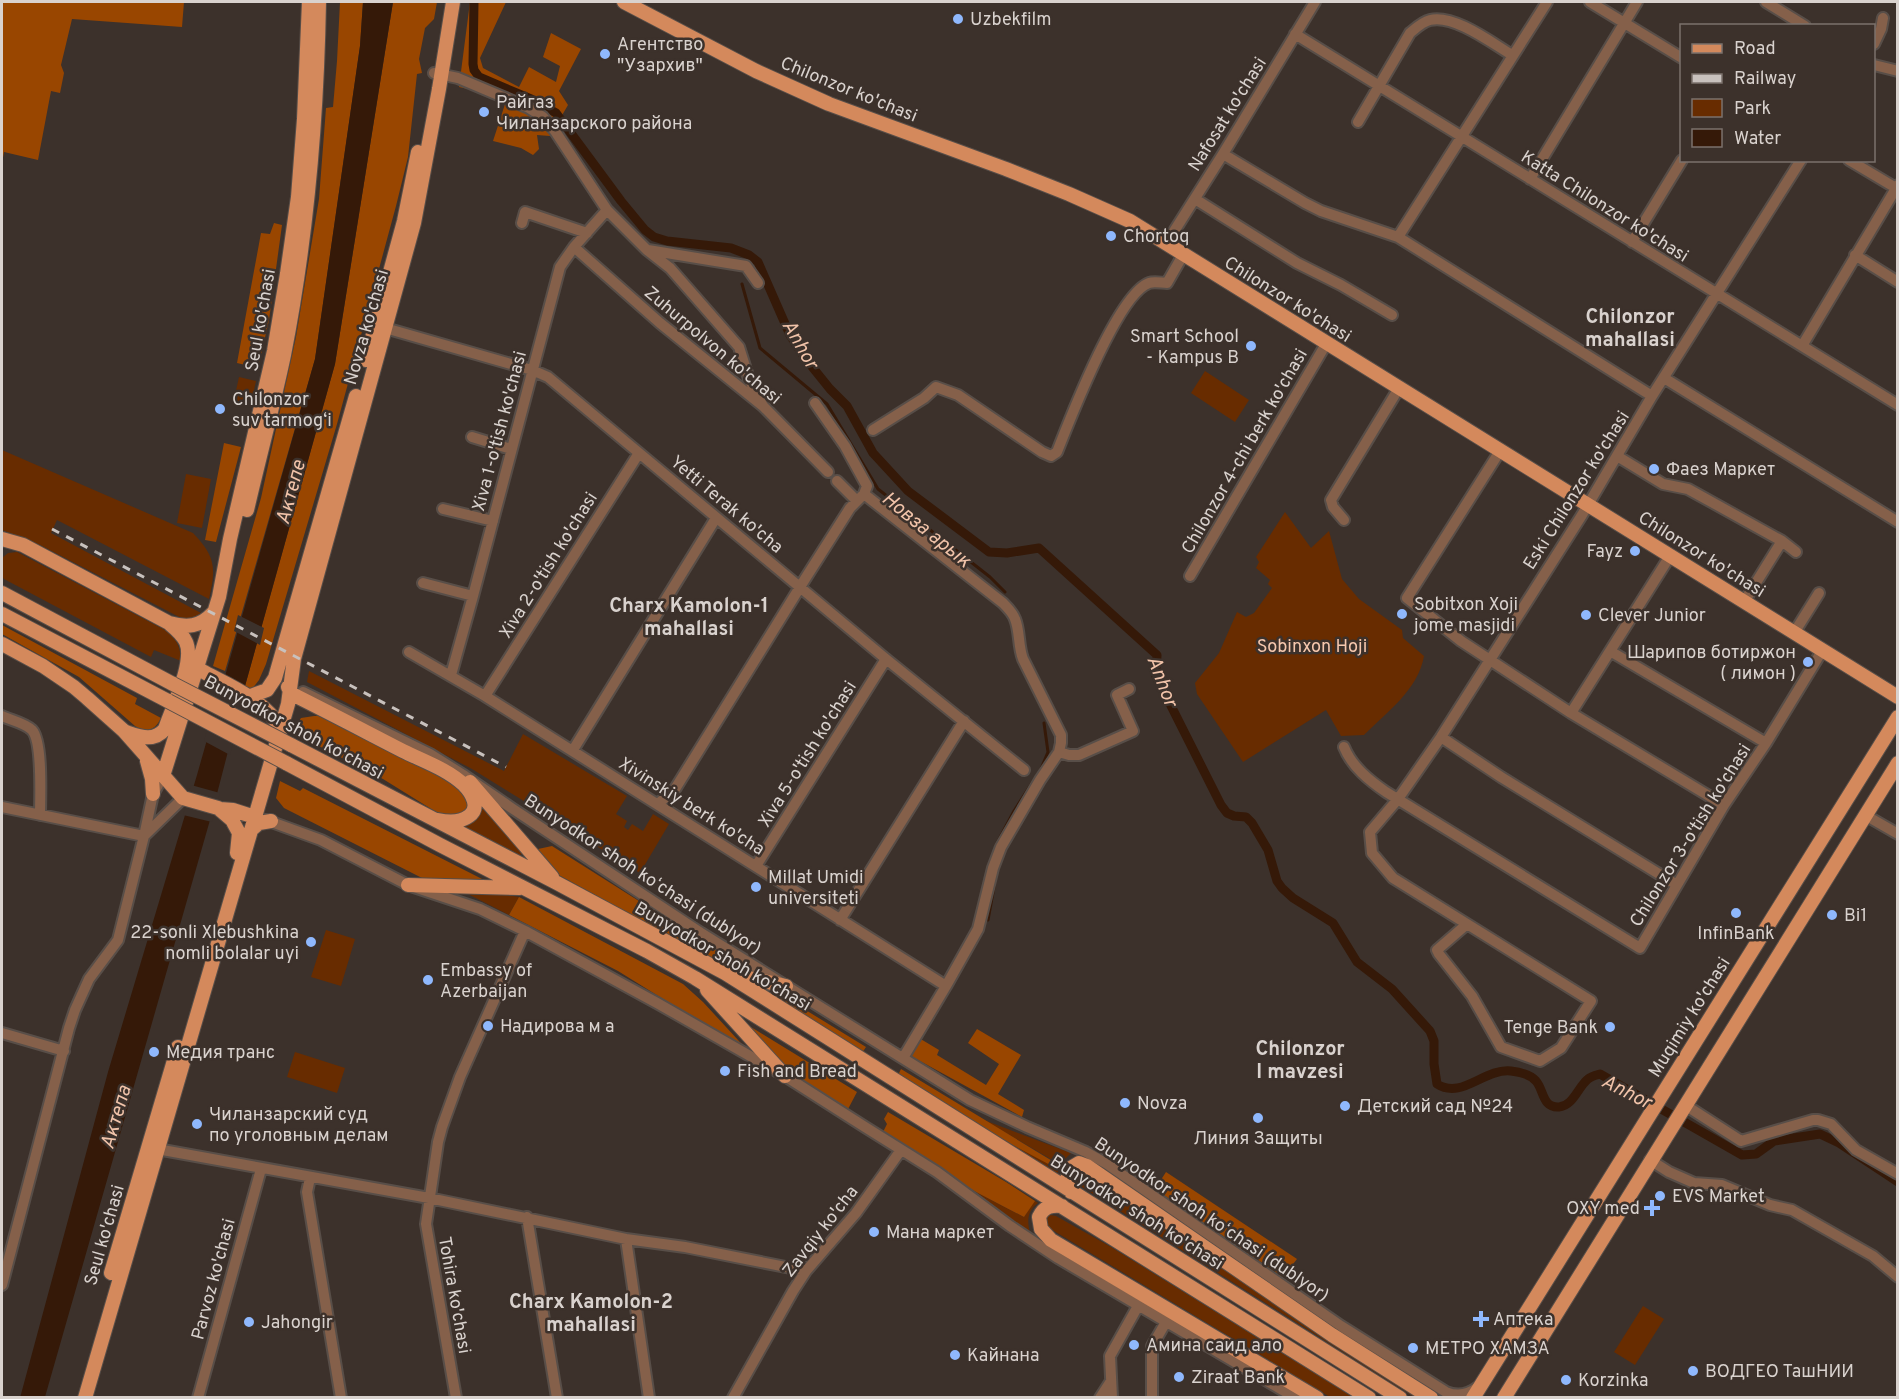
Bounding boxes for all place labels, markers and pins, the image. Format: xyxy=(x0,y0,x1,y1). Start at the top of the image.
place label: Uzbekfilm xyxy=(970,9,1052,32)
marker: Uzbekfilm xyxy=(951,12,965,26)
place label: Агентство "Узархив" xyxy=(617,34,703,78)
marker: Агентство "Узархив" xyxy=(598,47,612,61)
place label: Райгаз Чиланзарского района xyxy=(496,92,692,136)
marker: Райгаз Чиланзарского района xyxy=(477,105,491,119)
place label: Chortoq xyxy=(1123,226,1189,249)
marker: Chortoq xyxy=(1104,229,1118,243)
place label: Smart School - Kampus B xyxy=(1130,326,1239,370)
marker: Smart School - Kampus B xyxy=(1244,339,1258,353)
place label: Chilonzor suv tarmog‘i xyxy=(232,389,332,433)
marker: Chilonzor suv tarmog‘i xyxy=(213,402,227,416)
place label: Фаез Маркет xyxy=(1666,459,1775,482)
marker: Фаез Маркет xyxy=(1647,462,1661,476)
place label: Fayz xyxy=(1586,541,1623,564)
marker: Fayz xyxy=(1628,544,1642,558)
place label: Sobitxon Xoji jome masjidi xyxy=(1413,594,1518,638)
place label: Clever Junior xyxy=(1598,605,1706,628)
marker: Sobitxon Xoji jome masjidi xyxy=(1395,607,1409,621)
marker: Clever Junior xyxy=(1579,608,1593,622)
place label: Шарипов ботиржон ( лимон ) xyxy=(1627,642,1796,686)
marker: Шарипов ботиржон ( лимон ) xyxy=(1801,655,1815,669)
place label: Millat Umidi universiteti xyxy=(768,867,864,911)
marker: Millat Umidi universiteti xyxy=(749,880,763,894)
place label: Bi1 xyxy=(1844,905,1867,928)
marker: InfinBank xyxy=(1729,906,1743,920)
marker: Bi1 xyxy=(1825,908,1839,922)
place label: 22-sonli Xlebushkina nomli bolalar uyi xyxy=(130,922,299,966)
place label: InfinBank xyxy=(1697,923,1775,946)
marker: 22-sonli Xlebushkina nomli bolalar uyi xyxy=(304,935,318,949)
place label: Embassy of Azerbaijan xyxy=(440,960,532,1004)
marker: Embassy of Azerbaijan xyxy=(421,973,435,987)
place label: Надирова м а xyxy=(500,1016,615,1039)
place label: Tenge Bank xyxy=(1504,1017,1598,1040)
marker: Надирова м а xyxy=(481,1019,495,1033)
marker: Tenge Bank xyxy=(1603,1020,1617,1034)
place label: Медия транс xyxy=(166,1042,275,1065)
marker: Медия транс xyxy=(147,1045,161,1059)
place label: Fish and Bread xyxy=(737,1061,857,1084)
marker: Fish and Bread xyxy=(718,1064,732,1078)
place label: Novza xyxy=(1137,1093,1187,1116)
marker: Novza xyxy=(1118,1096,1132,1110)
place label: Детский сад №24 xyxy=(1357,1096,1513,1119)
marker: Детский сад №24 xyxy=(1338,1099,1352,1113)
place label: Чиланзарский суд по уголовным делам xyxy=(209,1104,389,1148)
marker: Линия Защиты xyxy=(1251,1111,1265,1125)
marker: Чиланзарский суд по уголовным делам xyxy=(190,1117,204,1131)
place label: Линия Защиты xyxy=(1193,1128,1323,1151)
place label: EVS Market xyxy=(1672,1186,1765,1209)
marker: EVS Market xyxy=(1653,1189,1667,1203)
place label: OXY med xyxy=(1566,1198,1640,1221)
marker: OXY med xyxy=(1645,1201,1659,1215)
place label: Мана маркет xyxy=(886,1222,994,1245)
marker: Мана маркет xyxy=(867,1225,881,1239)
place label: Аптека xyxy=(1493,1309,1554,1332)
place label: Jahongir xyxy=(261,1312,333,1335)
marker: Аптека xyxy=(1474,1312,1488,1326)
marker: Jahongir xyxy=(242,1315,256,1329)
place label: Амина саид ало xyxy=(1146,1335,1282,1358)
marker: Амина саид ало xyxy=(1127,1338,1141,1352)
place label: МЕТРО ХАМЗА xyxy=(1425,1338,1550,1361)
marker: МЕТРО ХАМЗА xyxy=(1406,1341,1420,1355)
place label: Кайнана xyxy=(967,1345,1040,1368)
marker: Кайнана xyxy=(948,1348,962,1362)
place label: ВОДГЕО ТашНИИ xyxy=(1705,1361,1854,1384)
marker: ВОДГЕО ТашНИИ xyxy=(1686,1364,1700,1378)
place label: Ziraat Bank xyxy=(1191,1367,1285,1390)
marker: Ziraat Bank xyxy=(1172,1370,1186,1384)
place label: Korzinka xyxy=(1578,1370,1649,1393)
marker: Korzinka xyxy=(1559,1373,1573,1387)

